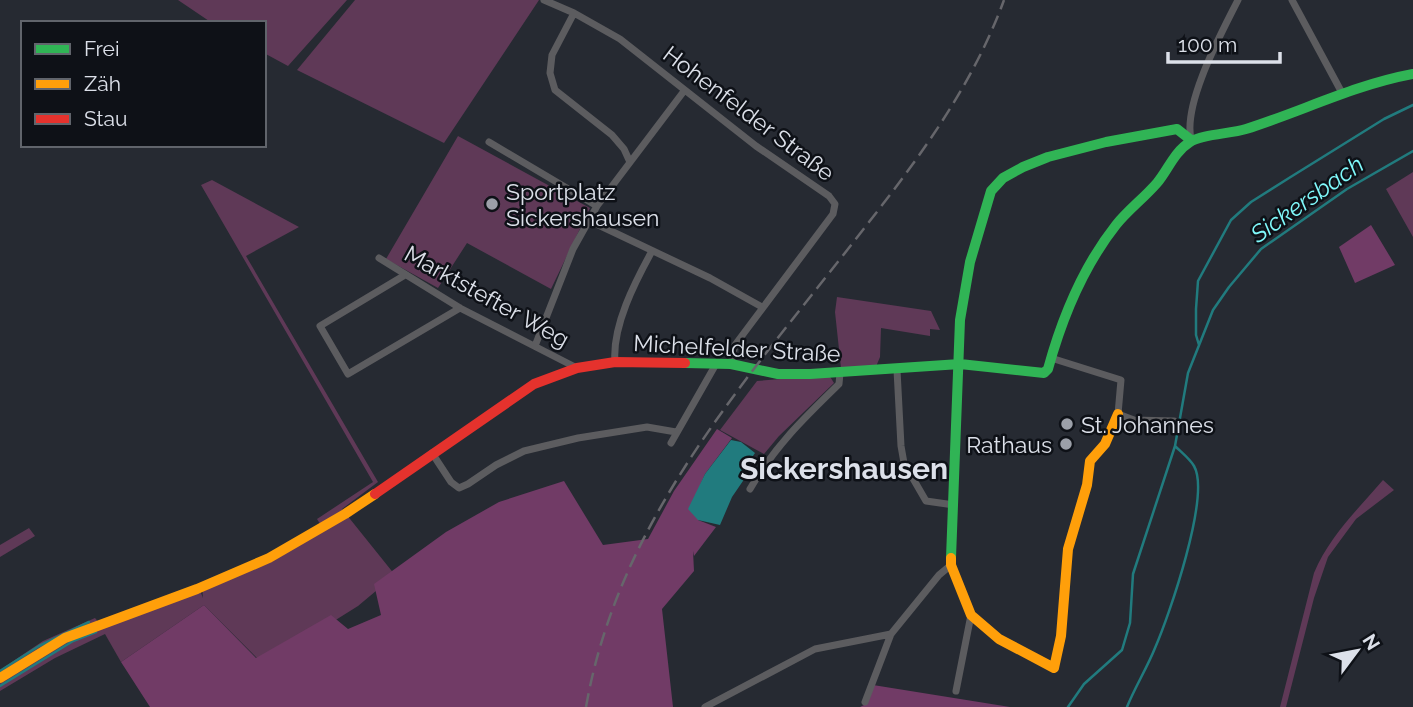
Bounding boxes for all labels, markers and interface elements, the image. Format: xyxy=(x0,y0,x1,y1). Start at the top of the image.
legend xyxy=(21,21,266,147)
scale bar xyxy=(1168,21,1280,65)
text: 100 m xyxy=(1178,32,1237,57)
text: Frei xyxy=(84,36,120,61)
street label: Hohenfelder Straße xyxy=(658,40,840,186)
text: Zäh xyxy=(84,71,121,96)
text: Stau xyxy=(84,106,128,131)
water label: Sickersbach xyxy=(1244,149,1369,249)
place label: Sportplatz Sickershausen xyxy=(506,178,659,231)
marker: Sportplatz Sickershausen xyxy=(484,196,500,212)
street label: Marktstefter Weg xyxy=(400,240,574,352)
street label: Michelfelder Straße xyxy=(633,329,841,367)
place label: St. Johannes xyxy=(1081,411,1214,438)
marker: St. Johannes xyxy=(1059,416,1075,432)
place label: Rathaus xyxy=(966,431,1052,458)
marker: Rathaus xyxy=(1058,436,1074,452)
district label: Sickershausen xyxy=(740,451,948,486)
north arrow xyxy=(1322,616,1392,686)
text: N xyxy=(1358,630,1385,654)

